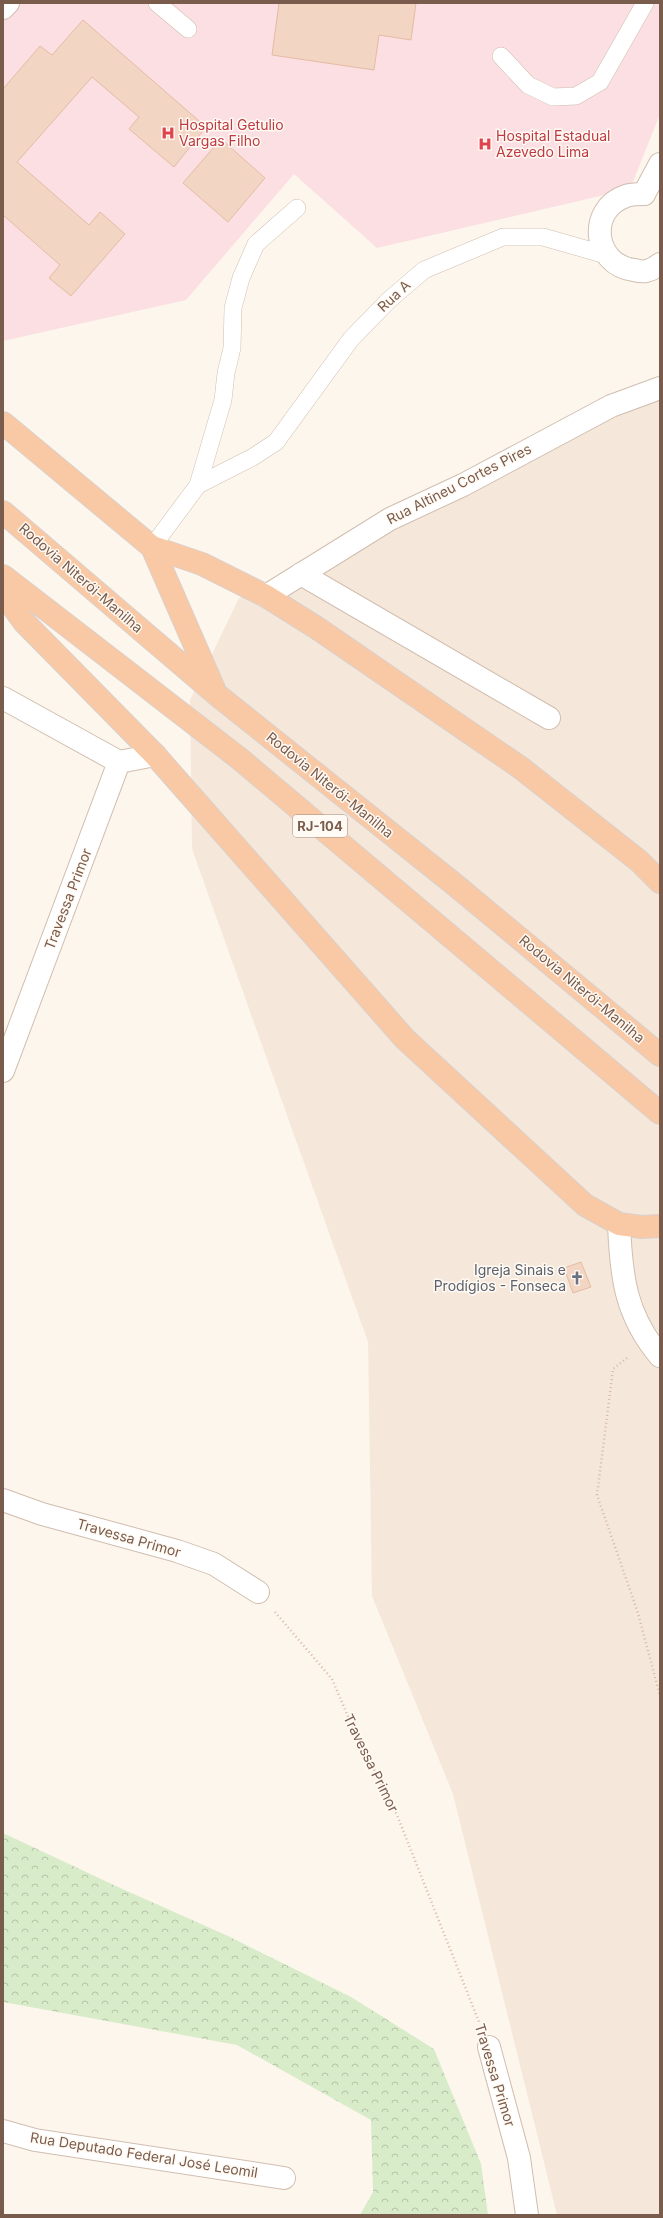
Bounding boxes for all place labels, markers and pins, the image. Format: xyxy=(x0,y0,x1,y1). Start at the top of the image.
place label: Hospital Getulio Vargas Filho xyxy=(179,116,284,149)
hospital icon: Hospital Getulio Vargas Filho xyxy=(160,125,176,141)
place label: Hospital Estadual Azevedo Lima xyxy=(496,127,610,160)
hospital icon: Hospital Estadual Azevedo Lima xyxy=(477,136,493,152)
place label: Igreja Sinais e Prodígios - Fonseca xyxy=(434,1261,566,1294)
church icon: Igreja Sinais e Prodígios - Fonseca xyxy=(569,1270,585,1286)

